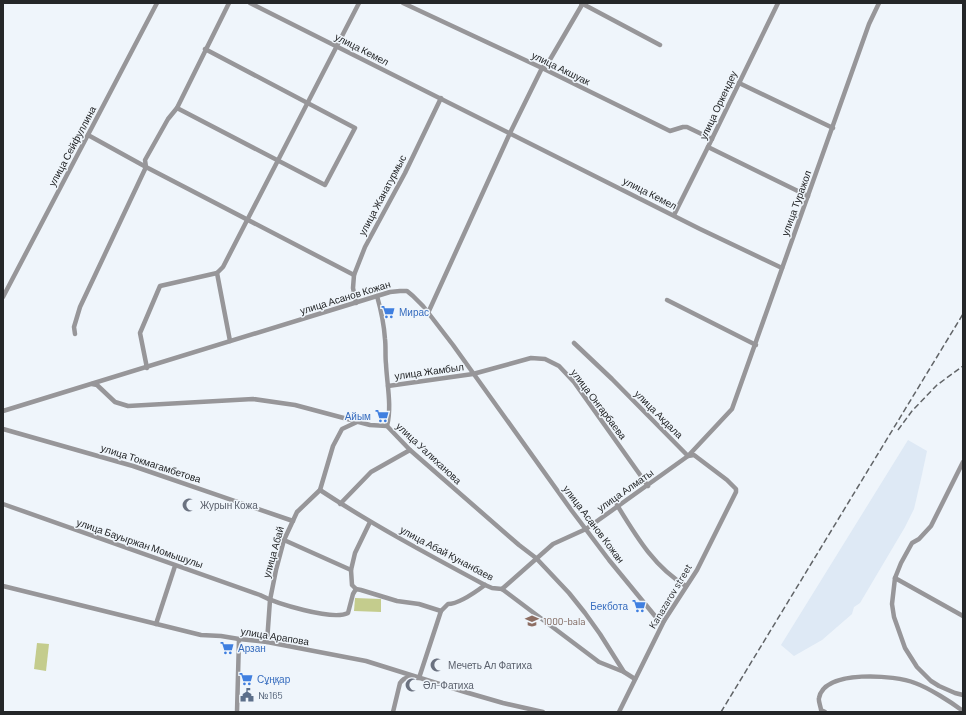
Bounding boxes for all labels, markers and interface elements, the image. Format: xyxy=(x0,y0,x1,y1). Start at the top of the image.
street label: улица Кемел xyxy=(333,30,391,68)
street label: улица Акшуак xyxy=(530,49,593,88)
street label: улица Оркендеу xyxy=(697,69,739,141)
street label: улица Сейфуллина xyxy=(46,103,98,188)
street label: улица Жанатурмыс xyxy=(356,153,408,237)
street label: улица Туражол xyxy=(779,168,813,237)
street label: улица Кемел xyxy=(621,174,679,212)
street label: улица Асанов Кожан xyxy=(298,277,392,317)
supermarket icon: Мирас xyxy=(380,304,396,320)
place label: Мирас xyxy=(399,306,429,318)
street label: улица Жамбыл xyxy=(394,360,465,382)
street label: улица Онгарбаева xyxy=(569,367,630,442)
street label: улица Акдала xyxy=(632,387,686,441)
supermarket icon: Айым xyxy=(374,408,390,424)
place label: Айым xyxy=(345,410,371,422)
street label: улица Уалиханова xyxy=(394,420,465,487)
street label: улица Токмагамбетова xyxy=(99,441,203,485)
street label: улица Алматы xyxy=(595,466,655,514)
street label: улица Асанов Кожан xyxy=(561,483,627,565)
mosque icon: Журын Кожа xyxy=(181,497,197,513)
place label: Журын Кожа xyxy=(200,499,258,511)
street label: улица Бауыржан Момышулы xyxy=(75,516,205,570)
street label: улица Абай Кунанбаев xyxy=(398,523,496,583)
street label: улица Абай xyxy=(260,525,286,579)
street label: Kanazarov street xyxy=(646,561,694,630)
supermarket icon: Бекбота xyxy=(631,598,647,614)
place label: Бекбота xyxy=(590,600,628,612)
school or university icon: 1000-bala xyxy=(524,613,540,629)
place label: 1000-bala xyxy=(543,615,585,627)
street label: улица Арапова xyxy=(240,625,310,647)
supermarket icon: Арзан xyxy=(219,640,235,656)
place label: Арзан xyxy=(238,642,266,654)
mosque icon: Мечеть Ал Фатиха xyxy=(429,657,445,673)
place label: Мечеть Ал Фатиха xyxy=(448,659,532,671)
supermarket icon: Сұңқар xyxy=(238,671,254,687)
place label: Сұңқар xyxy=(257,673,291,685)
mosque icon: Әл-Фатиха xyxy=(404,677,420,693)
place label: Әл-Фатиха xyxy=(423,679,474,691)
public building icon: №165 xyxy=(239,687,255,703)
place label: №165 xyxy=(258,689,283,701)

